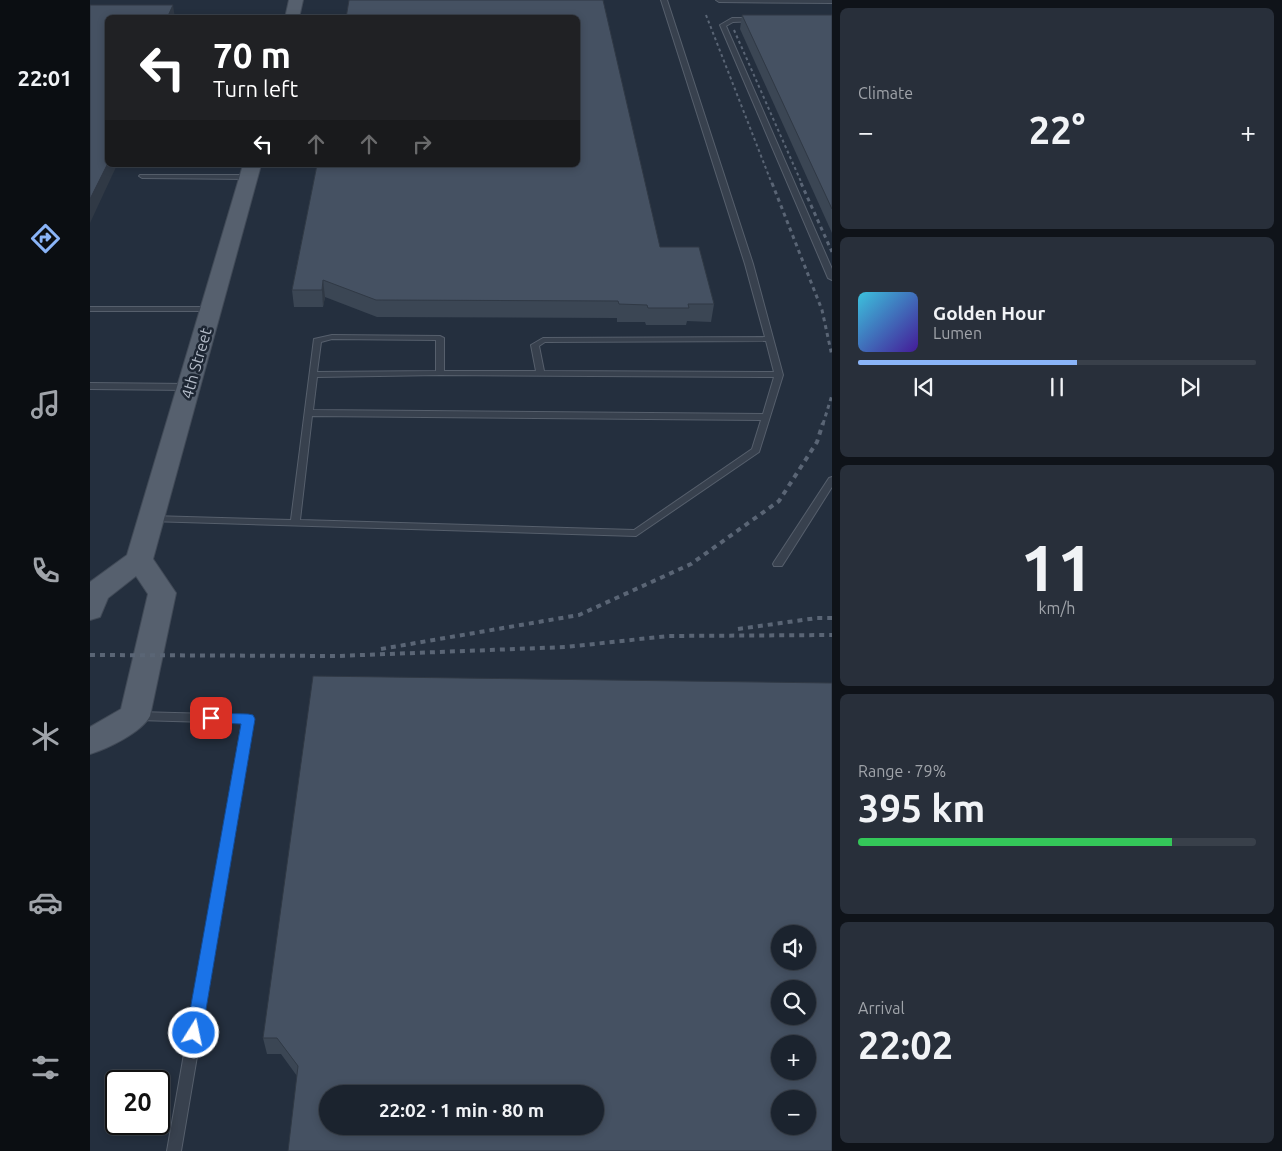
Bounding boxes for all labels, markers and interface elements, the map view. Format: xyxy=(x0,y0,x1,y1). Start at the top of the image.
icon: left xyxy=(130,35,195,100)
text: 70 m xyxy=(213,35,291,75)
text: 22:01 xyxy=(17,65,73,90)
text: Turn left xyxy=(213,76,298,101)
text: Climate xyxy=(858,84,913,102)
text: 22° xyxy=(1029,109,1085,151)
text: − xyxy=(858,116,874,147)
text: + xyxy=(1240,116,1256,147)
icon: left xyxy=(249,130,277,158)
icon: ahead xyxy=(302,130,330,158)
icon: ahead xyxy=(355,130,383,158)
icon: right xyxy=(408,130,436,158)
icon: directions xyxy=(28,221,63,256)
text: Golden Hour xyxy=(933,302,1045,324)
text: Lumen xyxy=(933,324,982,342)
street label: 4th Street xyxy=(177,325,215,400)
icon: previous xyxy=(910,373,938,401)
icon: pause xyxy=(1043,373,1071,401)
icon: next xyxy=(1176,373,1204,401)
icon: music xyxy=(28,387,63,422)
text: 11 xyxy=(1020,530,1094,603)
icon: phone xyxy=(28,553,63,588)
text: km/h xyxy=(1039,599,1075,617)
pin xyxy=(190,697,232,739)
icon: arrive xyxy=(197,704,225,732)
icon: climate xyxy=(28,719,63,754)
text: Range · 79% xyxy=(858,762,946,780)
text: 395 km xyxy=(858,787,985,829)
icon: car xyxy=(28,885,63,920)
map controls xyxy=(771,925,816,1135)
button: sound xyxy=(771,925,816,970)
button: search xyxy=(771,980,816,1025)
text: Arrival xyxy=(858,999,905,1017)
position arrow xyxy=(167,1006,219,1058)
text: 22:02 xyxy=(858,1024,953,1066)
button: + xyxy=(771,1035,816,1080)
icon: filters xyxy=(28,1050,63,1085)
speed limit sign: 20 xyxy=(105,1070,170,1135)
button: − xyxy=(771,1090,816,1135)
text: 22:02 · 1 min · 80 m xyxy=(379,1099,544,1121)

